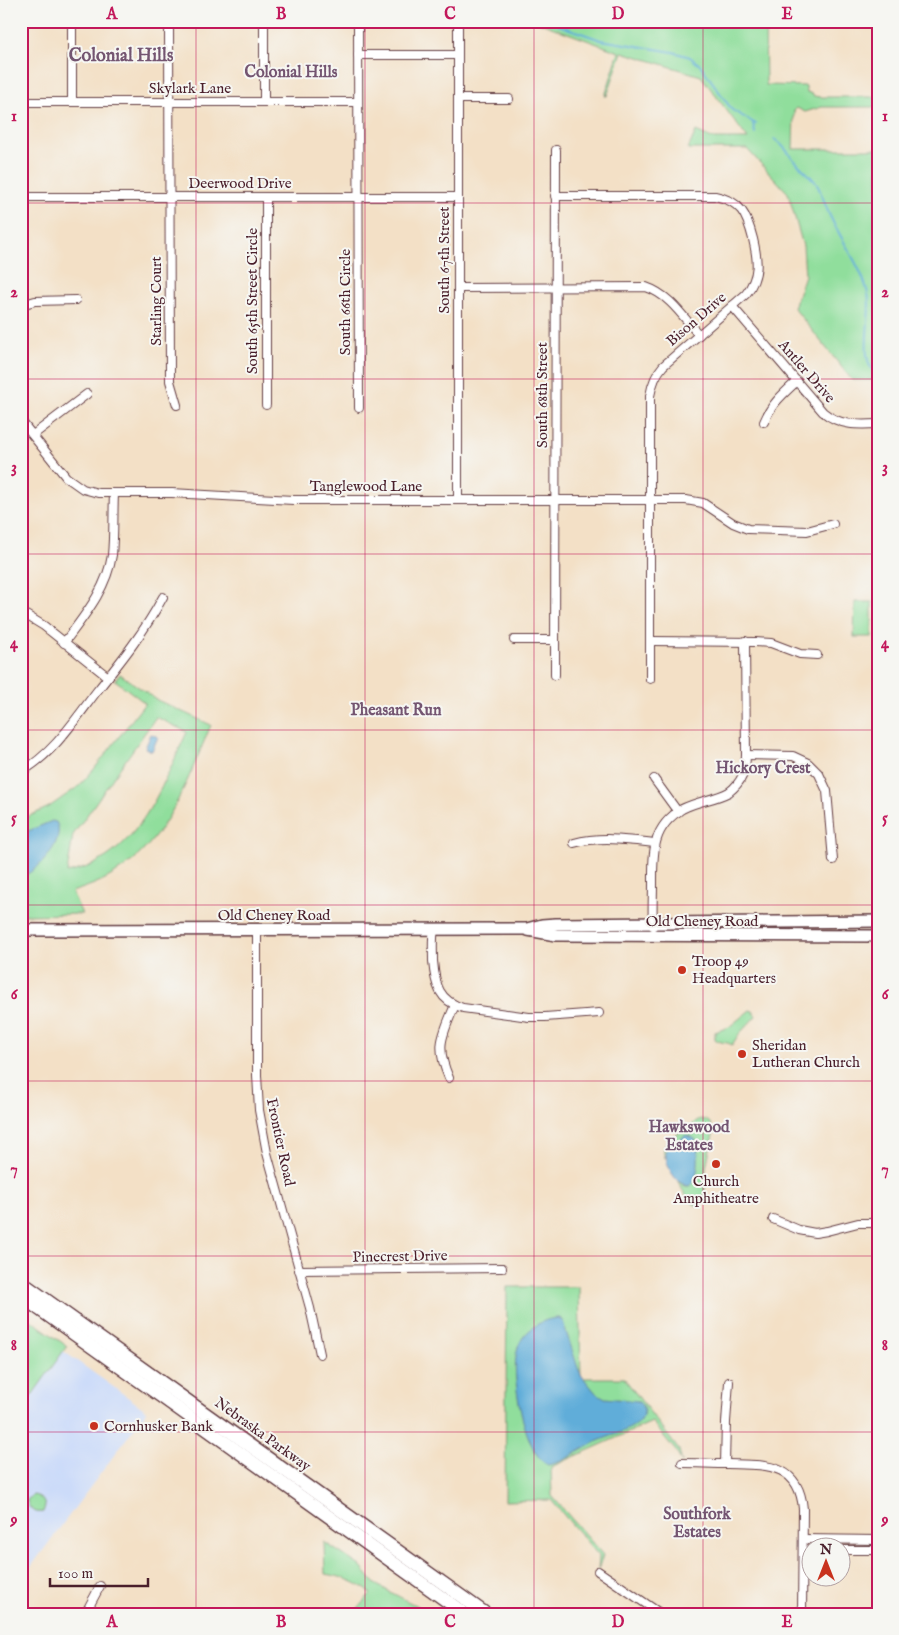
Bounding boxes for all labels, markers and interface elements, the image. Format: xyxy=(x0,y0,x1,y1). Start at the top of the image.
text: A xyxy=(106,5,119,25)
text: B xyxy=(276,5,287,25)
text: C xyxy=(444,5,456,25)
text: D xyxy=(612,5,625,25)
text: E xyxy=(781,5,793,25)
district label: Colonial Hills xyxy=(69,45,174,68)
district label: Colonial Hills xyxy=(245,63,338,83)
street label: Skylark Lane xyxy=(149,79,231,98)
text: 1 xyxy=(11,107,17,127)
text: 1 xyxy=(882,107,888,127)
street label: Deerwood Drive xyxy=(188,174,292,193)
street label: South 67th Street xyxy=(435,207,454,313)
street label: South 65th Street Circle xyxy=(243,228,262,374)
street label: South 66th Circle xyxy=(336,249,355,355)
street label: Starling Court xyxy=(147,256,166,346)
text: 2 xyxy=(10,283,18,303)
text: 2 xyxy=(881,283,889,303)
street label: Bison Drive xyxy=(662,288,730,351)
street label: Antler Drive xyxy=(773,335,839,407)
street label: South 68th Street xyxy=(533,342,552,448)
text: 3 xyxy=(11,458,17,478)
text: 3 xyxy=(882,458,888,478)
street label: Tanglewood Lane xyxy=(310,477,422,496)
text: 4 xyxy=(10,634,19,654)
text: 4 xyxy=(881,634,890,654)
district label: Pheasant Run xyxy=(351,701,442,721)
district label: Hickory Crest xyxy=(716,759,811,779)
text: 5 xyxy=(11,809,17,829)
text: 5 xyxy=(882,809,888,829)
street label: Old Cheney Road xyxy=(218,906,331,925)
street label: Old Cheney Road xyxy=(646,912,759,931)
place label: Troop 49 Headquarters xyxy=(692,952,776,988)
marker: Troop 49 Headquarters xyxy=(676,964,688,976)
text: 6 xyxy=(11,985,19,1005)
text: 6 xyxy=(882,985,890,1005)
place label: Sheridan Lutheran Church xyxy=(752,1036,860,1072)
marker: Sheridan Lutheran Church xyxy=(736,1048,748,1060)
street label: Frontier Road xyxy=(262,1096,299,1189)
district label: Hawkswood Estates xyxy=(648,1118,730,1156)
marker: Church Amphitheatre xyxy=(710,1158,722,1170)
text: 7 xyxy=(10,1160,18,1180)
text: 7 xyxy=(881,1160,889,1180)
place label: Church Amphitheatre xyxy=(672,1172,759,1208)
street label: Pinecrest Drive xyxy=(352,1246,448,1267)
text: 8 xyxy=(11,1336,17,1356)
text: 8 xyxy=(882,1336,888,1356)
street label: Nebraska Parkway xyxy=(211,1393,315,1476)
place label: Cornhusker Bank xyxy=(104,1417,214,1436)
marker: Cornhusker Bank xyxy=(88,1420,100,1432)
district label: Southfork Estates xyxy=(663,1505,731,1543)
text: 9 xyxy=(10,1511,18,1531)
text: 9 xyxy=(881,1511,889,1531)
north arrow xyxy=(802,1538,852,1588)
text: N xyxy=(819,1541,832,1559)
scale bar xyxy=(50,1555,148,1587)
text: 100 m xyxy=(58,1564,94,1583)
text: A xyxy=(106,1613,119,1633)
text: B xyxy=(276,1613,287,1633)
text: C xyxy=(444,1613,456,1633)
text: D xyxy=(612,1613,625,1633)
text: E xyxy=(781,1613,793,1633)

